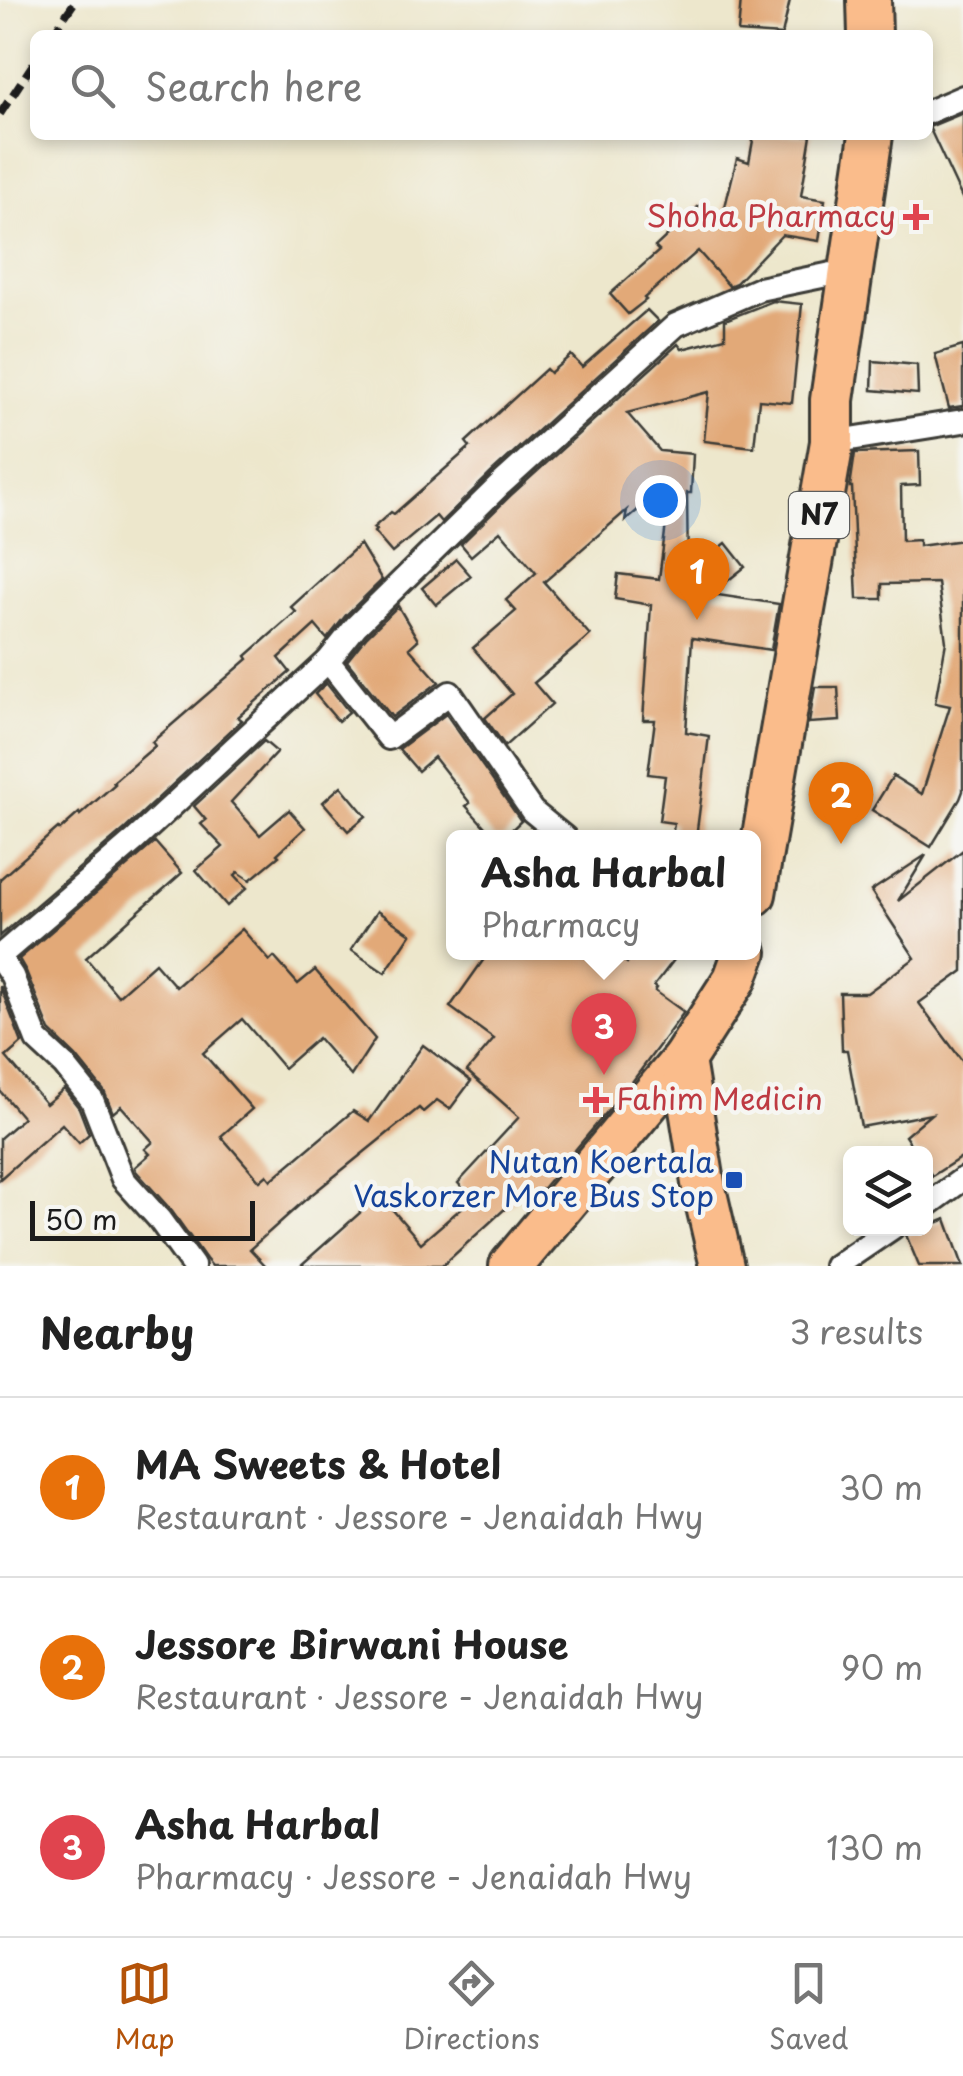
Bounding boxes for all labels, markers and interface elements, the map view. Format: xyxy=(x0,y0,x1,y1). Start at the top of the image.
search box xyxy=(30,30,933,140)
text: Search here xyxy=(145,57,362,114)
icon: search xyxy=(65,58,120,113)
place label: Shoha Pharmacy xyxy=(647,192,896,237)
marker: Shoha Pharmacy xyxy=(905,206,927,228)
your location xyxy=(635,475,686,526)
road number: N7 xyxy=(789,492,849,538)
pin: 1 xyxy=(664,538,730,620)
pin: 2 xyxy=(808,762,874,844)
popup xyxy=(446,830,761,960)
text: Asha Harbal xyxy=(481,843,726,900)
text: Pharmacy xyxy=(481,900,640,948)
pin: 3 xyxy=(572,992,636,1075)
place label: Fahim Medicin xyxy=(616,1075,823,1120)
marker: Fahim Medicin xyxy=(585,1089,607,1111)
place label: Nutan Koertala Vaskorzer More Bus Stop xyxy=(353,1138,714,1217)
map controls xyxy=(843,1146,933,1236)
button: layers xyxy=(843,1146,933,1236)
marker: Nutan Koertala Vaskorzer More Bus Stop xyxy=(723,1169,745,1191)
scale bar xyxy=(30,1196,255,1240)
text: 50 m xyxy=(45,1197,118,1240)
text: Nearby xyxy=(40,1300,194,1363)
text: 3 results xyxy=(789,1307,923,1355)
text: MA Sweets & Hotel xyxy=(135,1435,501,1492)
text: 1 xyxy=(65,1463,80,1511)
text: 30 m xyxy=(839,1463,923,1511)
text: Restaurant · Jessore - Jenaidah Hwy xyxy=(135,1492,703,1540)
text: Jessore Birwani House xyxy=(135,1615,568,1672)
text: 2 xyxy=(61,1643,84,1691)
text: 90 m xyxy=(841,1643,923,1691)
text: Restaurant · Jessore - Jenaidah Hwy xyxy=(135,1672,703,1720)
text: Asha Harbal xyxy=(135,1795,380,1852)
text: 3 xyxy=(62,1823,83,1871)
text: 130 m xyxy=(826,1823,923,1871)
text: Pharmacy · Jessore - Jenaidah Hwy xyxy=(135,1852,692,1900)
tab: Map xyxy=(115,1956,174,2059)
tab: Directions xyxy=(404,1956,540,2059)
tab: Saved xyxy=(769,1956,848,2059)

